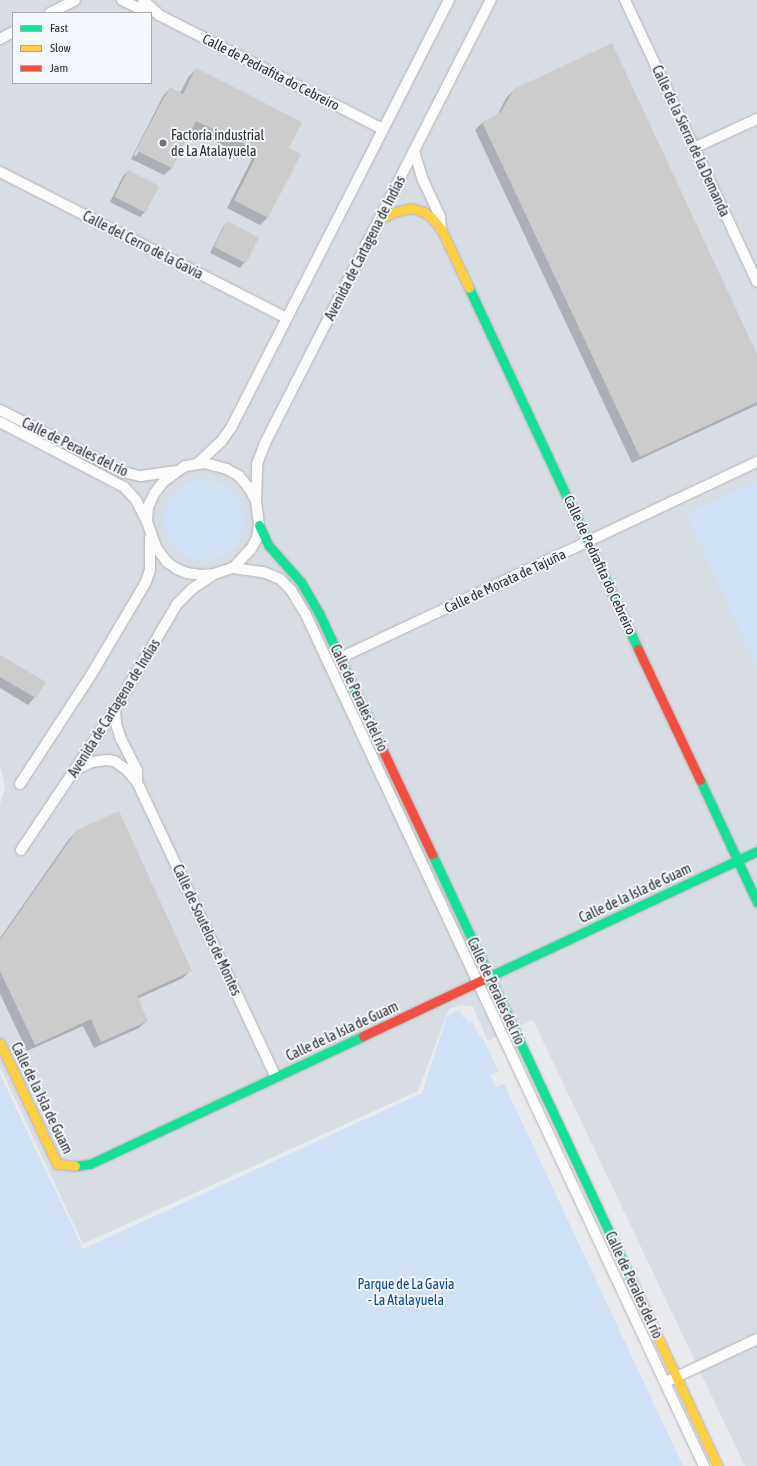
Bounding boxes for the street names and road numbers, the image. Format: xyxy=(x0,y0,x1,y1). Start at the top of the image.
street label: Calle de Pedrafita do Cebreiro xyxy=(200,30,342,114)
street label: Calle de la Sierra de la Demanda xyxy=(649,63,733,219)
street label: Avenida de Cartagena de Indias xyxy=(321,173,409,323)
street label: Calle del Cerro de la Gavia xyxy=(80,207,206,283)
street label: Calle de Perales del río xyxy=(19,414,131,480)
street label: Calle de Pedrafita do Cebreiro xyxy=(560,493,640,637)
street label: Calle de Morata de Tajuña xyxy=(442,546,568,616)
street label: Avenida de Cartagena de Indias xyxy=(64,636,164,780)
street label: Calle de Perales del río xyxy=(327,642,391,754)
street label: Calle de la Isla de Guam xyxy=(576,860,694,926)
street label: Calle de Soutelos de Montes xyxy=(169,862,245,998)
street label: Calle de Perales del río xyxy=(464,935,528,1047)
street label: Calle de la Isla de Guam xyxy=(283,998,401,1064)
street label: Calle de la Isla de Guam xyxy=(8,1040,76,1156)
street label: Calle de Perales del río xyxy=(602,1229,666,1341)

